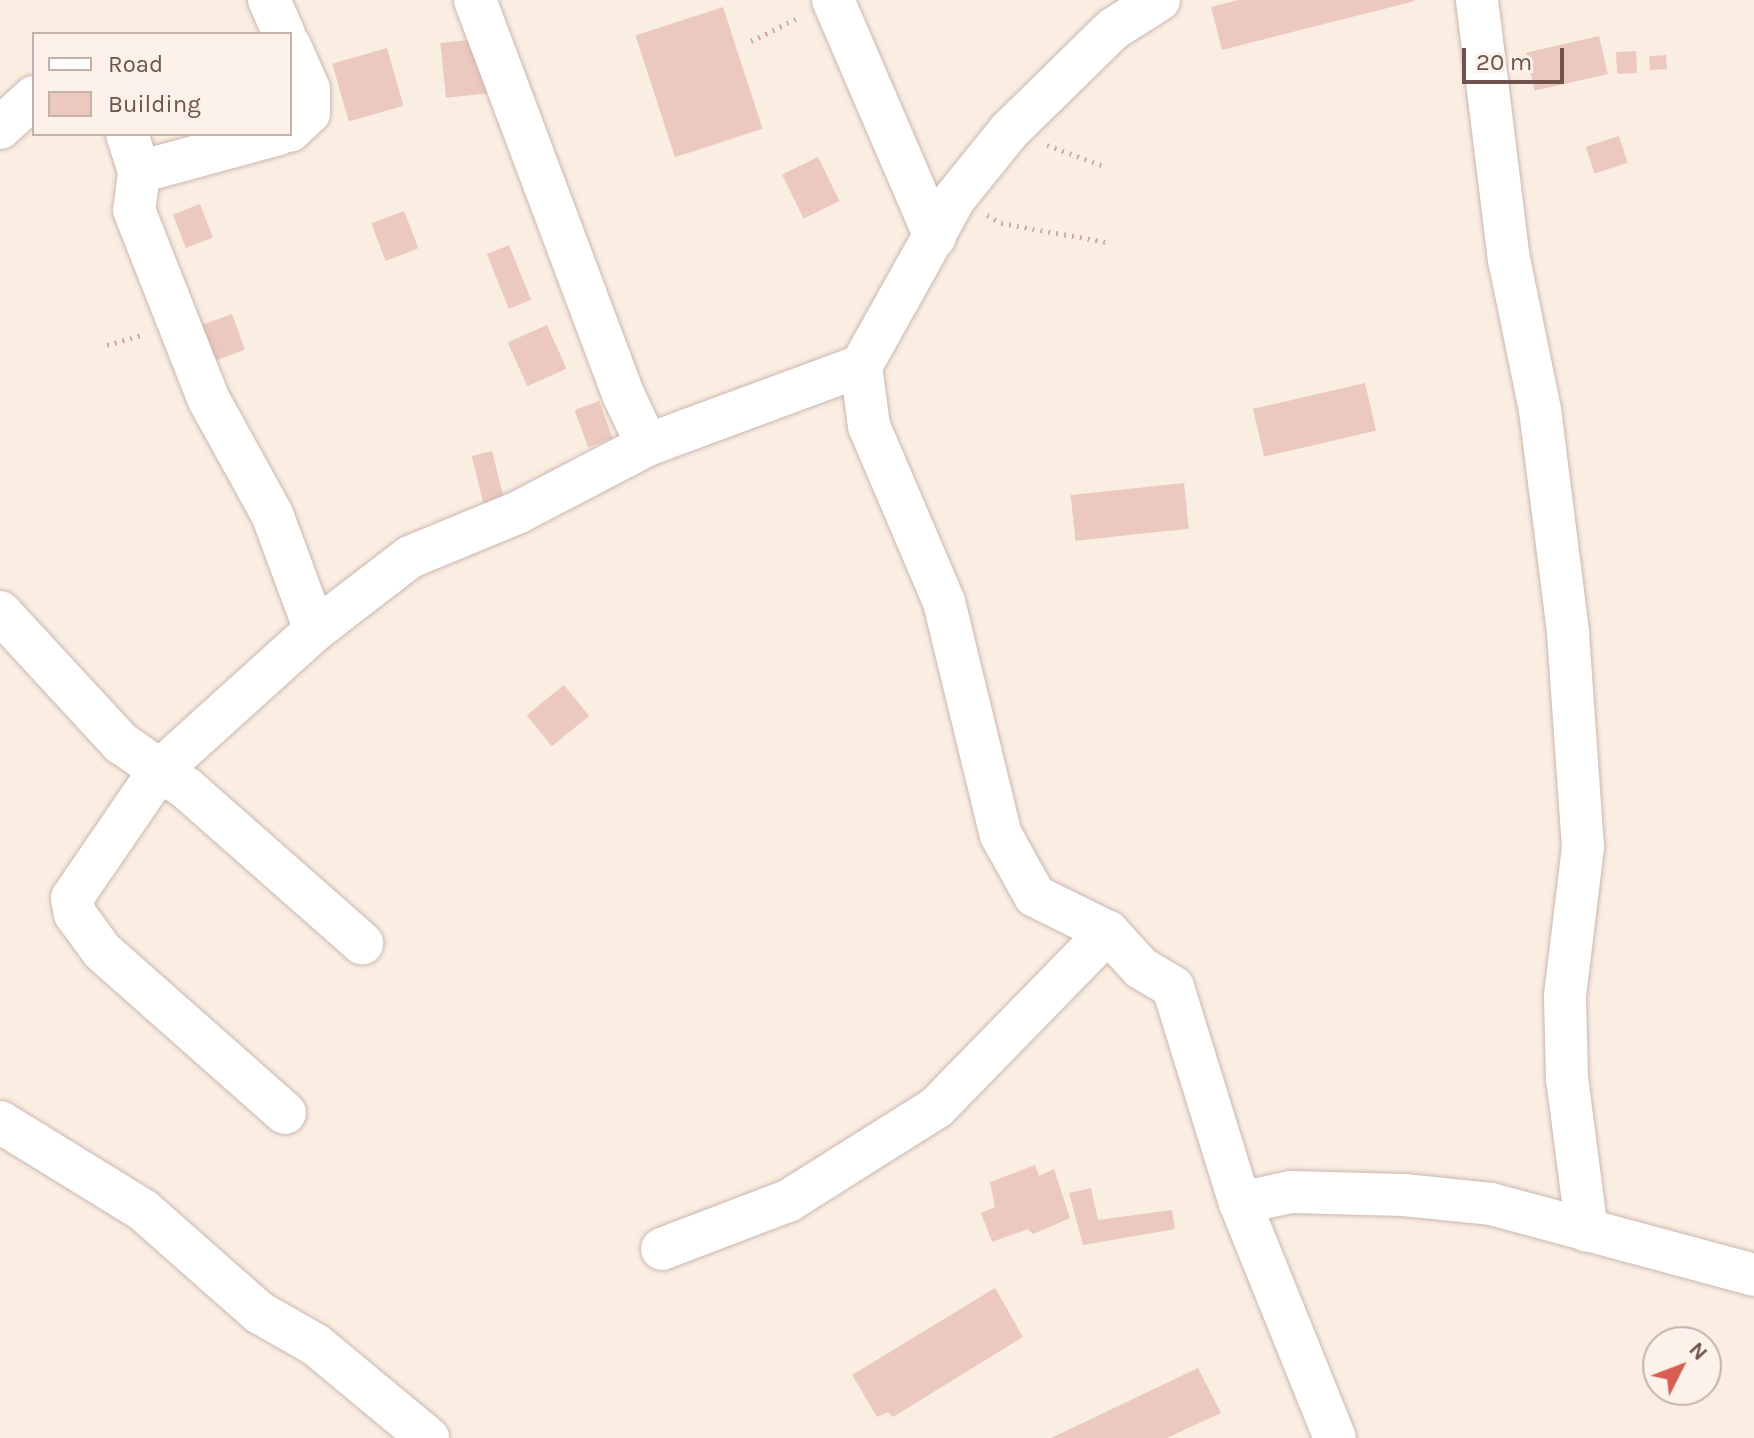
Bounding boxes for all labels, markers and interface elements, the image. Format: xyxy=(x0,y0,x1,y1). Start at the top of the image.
legend xyxy=(32,32,292,136)
scale bar xyxy=(1466,32,1568,82)
text: 20 m xyxy=(1476,48,1532,76)
text: Road xyxy=(108,50,163,78)
text: Building xyxy=(108,90,201,118)
north arrow xyxy=(1642,1326,1722,1406)
text: N xyxy=(1683,1337,1713,1366)

